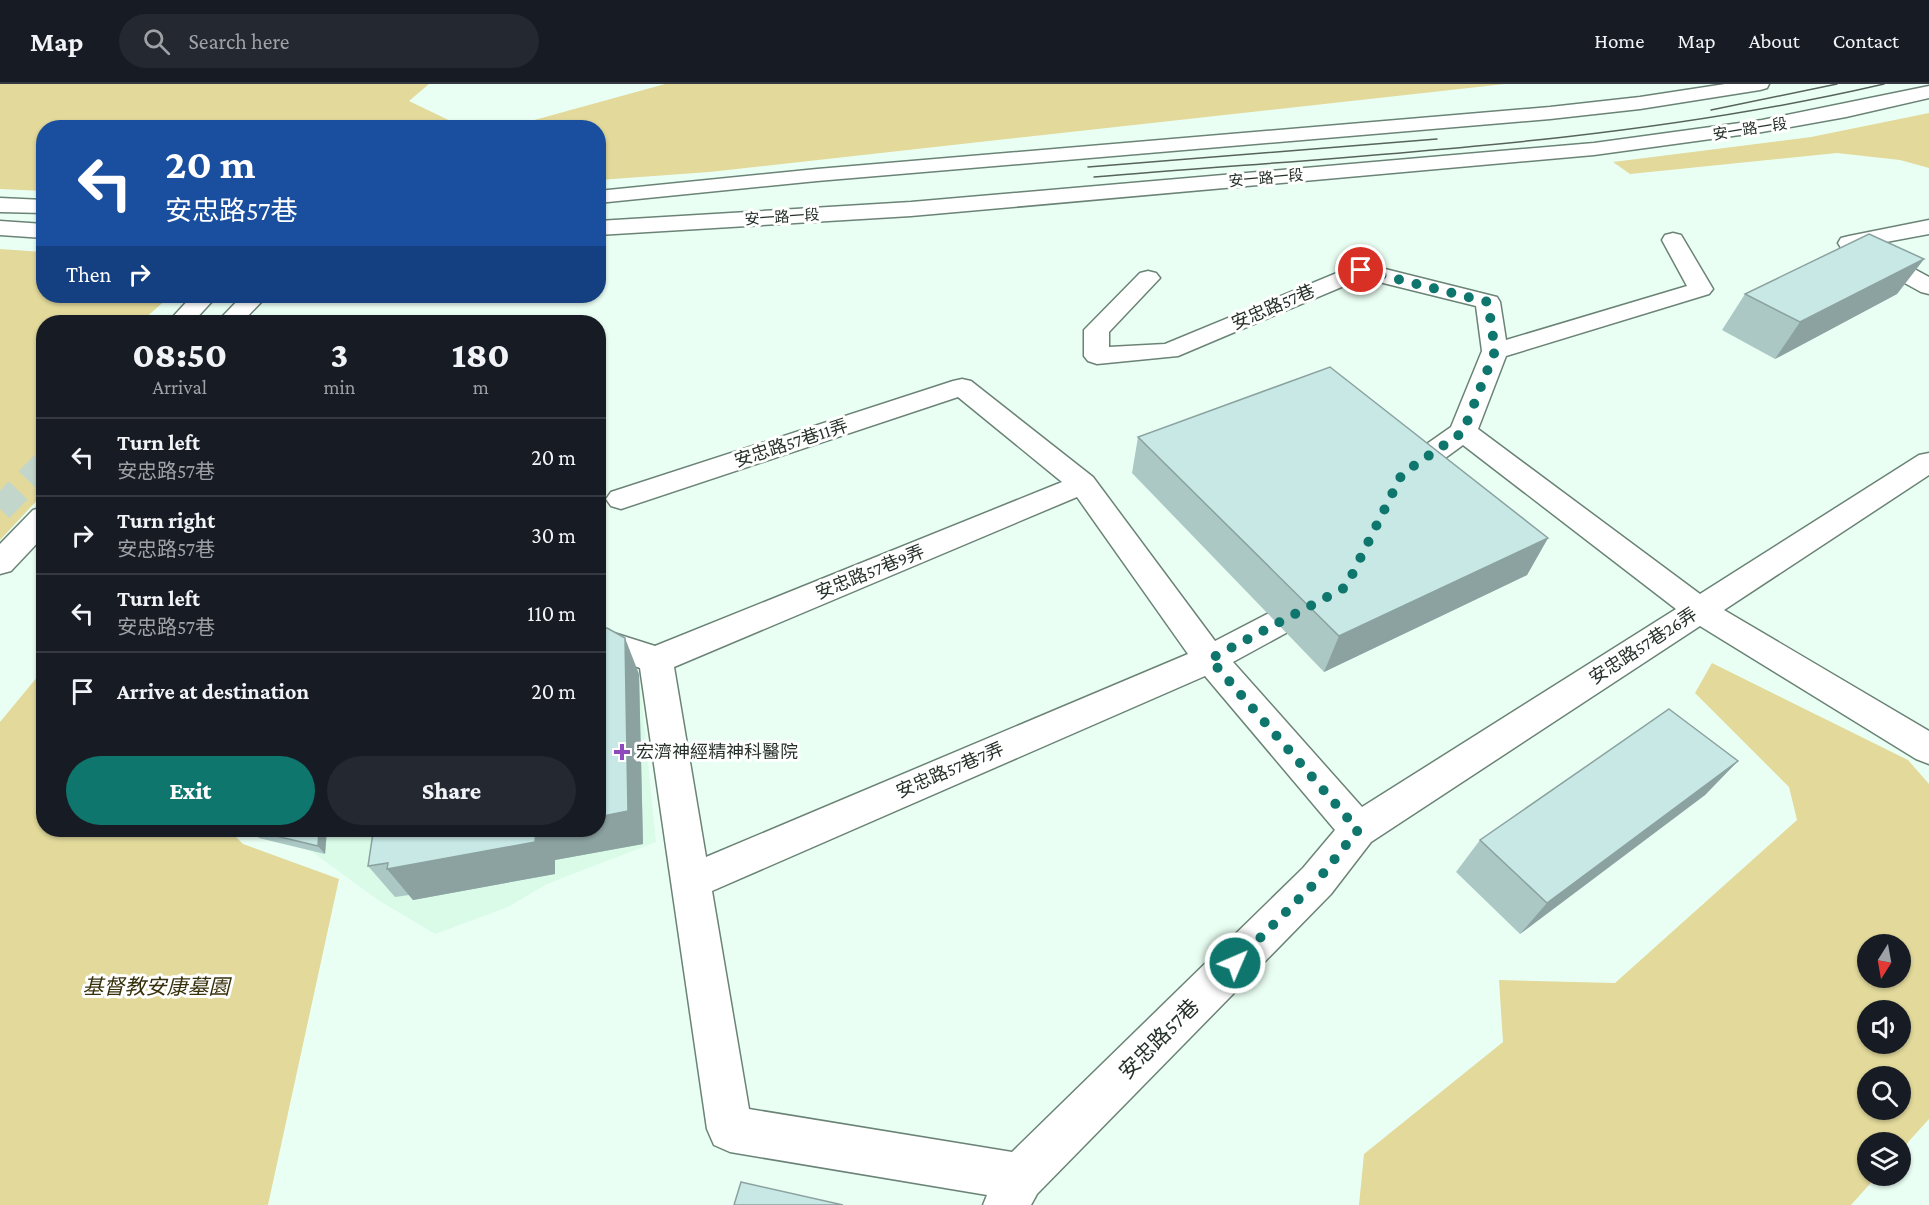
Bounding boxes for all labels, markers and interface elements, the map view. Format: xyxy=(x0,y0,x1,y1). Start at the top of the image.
search box xyxy=(119,14,539,68)
icon: search xyxy=(140,25,173,58)
text: Map xyxy=(30,26,83,57)
text: Search here xyxy=(188,29,289,54)
text: Home xyxy=(1594,29,1644,53)
text: Map xyxy=(1677,29,1716,53)
text: About xyxy=(1749,29,1800,53)
text: Contact xyxy=(1833,29,1899,53)
street label: 安一路一段 xyxy=(1712,115,1788,143)
text: 20 m xyxy=(165,140,256,187)
icon: left xyxy=(66,144,144,222)
street label: 安一路一段 xyxy=(1228,167,1304,189)
text: 安忠路57巷 xyxy=(165,196,297,226)
street label: 安一路一段 xyxy=(744,206,820,228)
pin xyxy=(1335,244,1386,295)
icon: arrive xyxy=(1344,253,1377,286)
icon: right xyxy=(123,258,156,291)
text: Then xyxy=(66,262,111,287)
street label: 安忠路57巷 xyxy=(1228,281,1318,333)
text: 08:50 xyxy=(132,335,227,375)
text: 3 xyxy=(331,335,348,375)
text: 180 xyxy=(452,335,510,375)
text: Arrival xyxy=(153,376,207,398)
text: min xyxy=(323,376,356,398)
text: m xyxy=(473,376,489,398)
street label: 安忠路57巷11弄 xyxy=(732,415,850,471)
text: Turn left xyxy=(117,430,200,455)
icon: left xyxy=(66,441,99,474)
text: 20 m xyxy=(531,445,576,470)
text: 安忠路57巷 xyxy=(117,460,215,482)
text: Turn right xyxy=(117,508,215,533)
icon: right xyxy=(66,519,99,552)
text: 30 m xyxy=(531,523,576,548)
text: 安忠路57巷 xyxy=(117,538,215,560)
street label: 安忠路57巷9弄 xyxy=(813,541,927,603)
text: Turn left xyxy=(117,586,200,611)
icon: left xyxy=(66,597,99,630)
text: 110 m xyxy=(527,601,576,626)
street label: 安忠路57巷26弄 xyxy=(1586,604,1700,688)
text: 安忠路57巷 xyxy=(117,616,215,638)
icon: arrive xyxy=(66,675,99,708)
text: Arrive at destination xyxy=(117,679,309,704)
text: 20 m xyxy=(531,679,576,704)
street label: 安忠路57巷7弄 xyxy=(893,738,1007,802)
place label: 宏濟神經精神科醫院 xyxy=(636,742,798,762)
marker: 宏濟神經精神科醫院 xyxy=(613,743,631,761)
button: Exit xyxy=(66,756,315,825)
button: Share xyxy=(327,756,576,825)
position arrow xyxy=(1203,931,1267,995)
north arrow xyxy=(1857,934,1911,988)
map controls xyxy=(1857,934,1911,1186)
park label: 基督教安康墓園 xyxy=(83,975,232,999)
street label: 安忠路57巷 xyxy=(1114,994,1204,1084)
button: sound xyxy=(1857,1000,1911,1054)
button: search xyxy=(1857,1066,1911,1120)
button: layers xyxy=(1857,1132,1911,1186)

